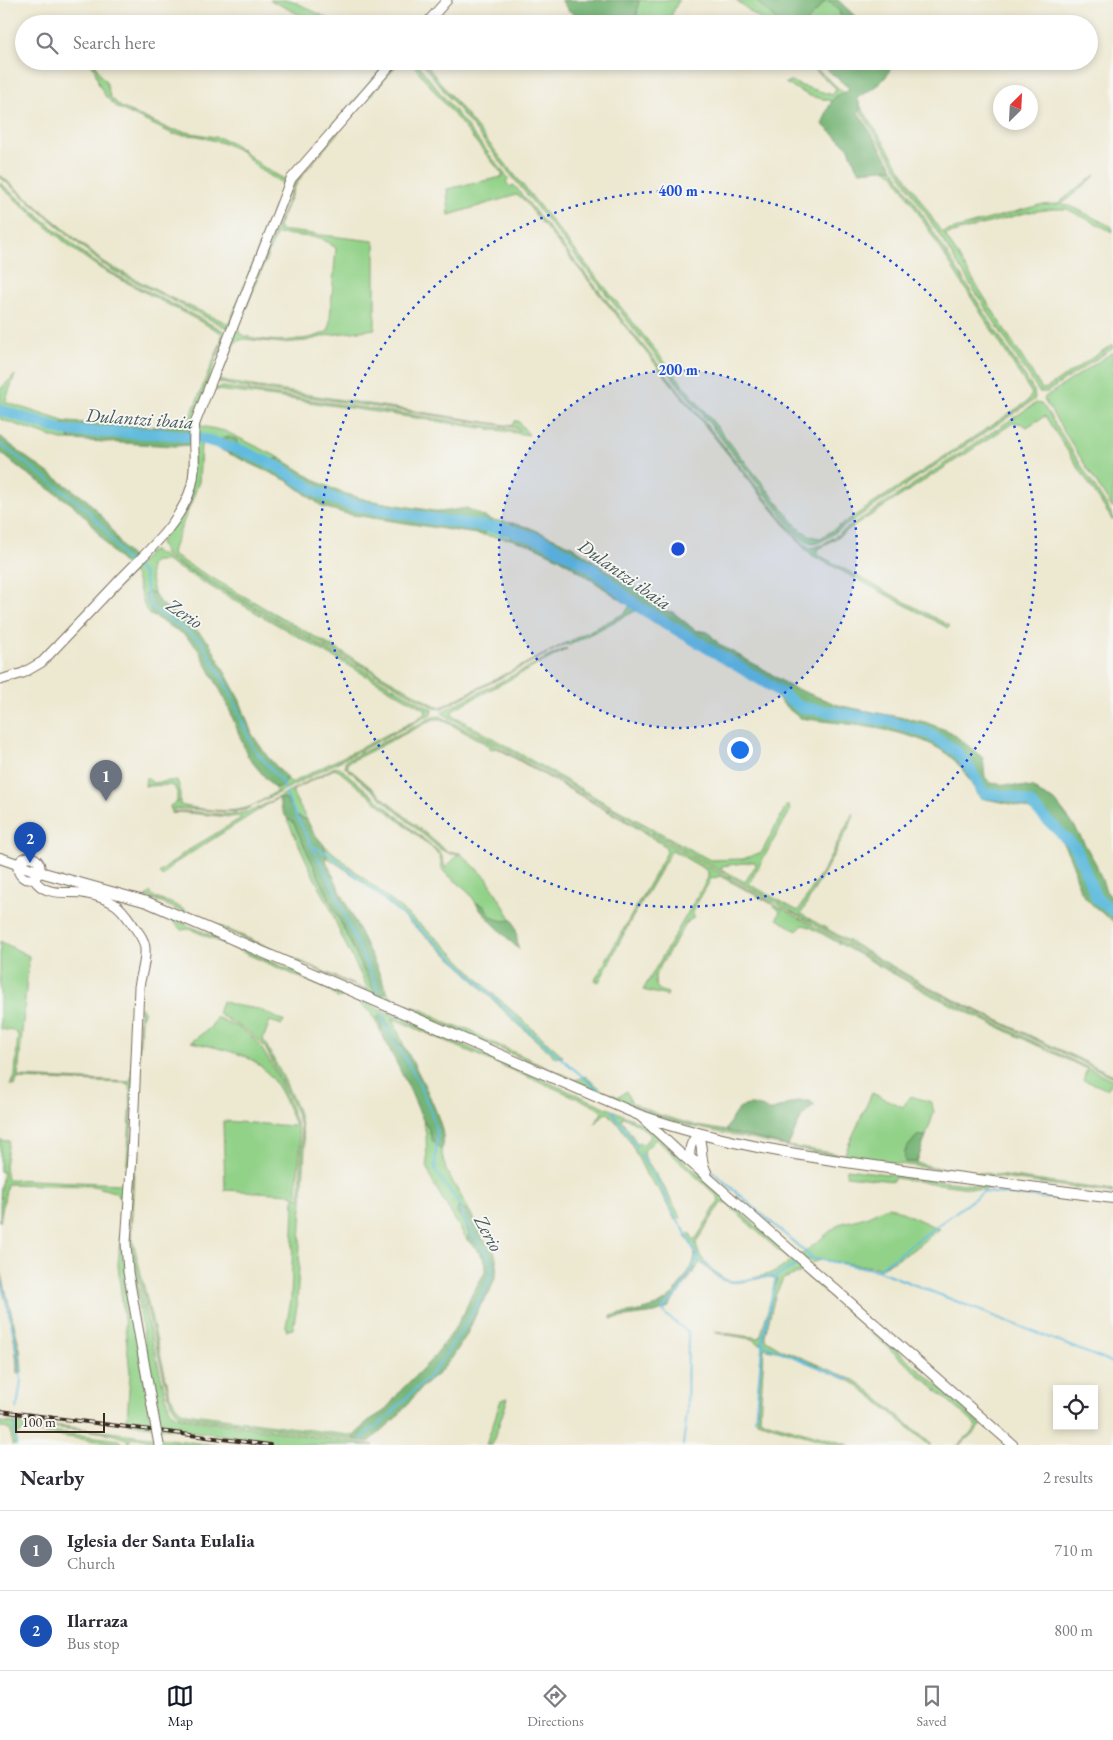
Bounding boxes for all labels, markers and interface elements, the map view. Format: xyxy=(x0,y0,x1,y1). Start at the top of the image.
search box xyxy=(15,15,1098,70)
icon: search xyxy=(33,29,61,57)
text: Search here xyxy=(73,30,155,55)
north arrow xyxy=(993,85,1038,130)
text: 400 m xyxy=(658,181,698,200)
text: 200 m xyxy=(658,360,698,379)
water label: Dulantzi ibaia xyxy=(84,402,195,435)
water label: Dulantzi ibaia xyxy=(572,533,676,616)
centre of rings xyxy=(669,540,687,558)
water label: Zerio xyxy=(161,592,208,634)
your location xyxy=(727,737,753,763)
pin: 1 xyxy=(90,760,122,801)
pin: 2 xyxy=(14,822,46,863)
water label: Zerio xyxy=(468,1210,509,1256)
map controls xyxy=(1053,1385,1098,1430)
button: locate xyxy=(1053,1385,1098,1430)
scale bar xyxy=(15,1410,105,1433)
text: 100 m xyxy=(22,1413,56,1431)
text: Nearby xyxy=(20,1464,84,1491)
text: 2 results xyxy=(1043,1467,1093,1488)
text: Iglesia der Santa Eulalia xyxy=(67,1528,255,1553)
text: 1 xyxy=(32,1540,40,1561)
text: 710 m xyxy=(1054,1540,1093,1561)
text: Church xyxy=(67,1553,115,1574)
text: Ilarraza xyxy=(67,1608,128,1633)
text: 2 xyxy=(32,1620,40,1641)
text: 800 m xyxy=(1054,1620,1093,1641)
text: Bus stop xyxy=(67,1633,120,1654)
tab: Map xyxy=(166,1682,194,1730)
tab: Directions xyxy=(527,1682,584,1730)
tab: Saved xyxy=(917,1682,947,1730)

